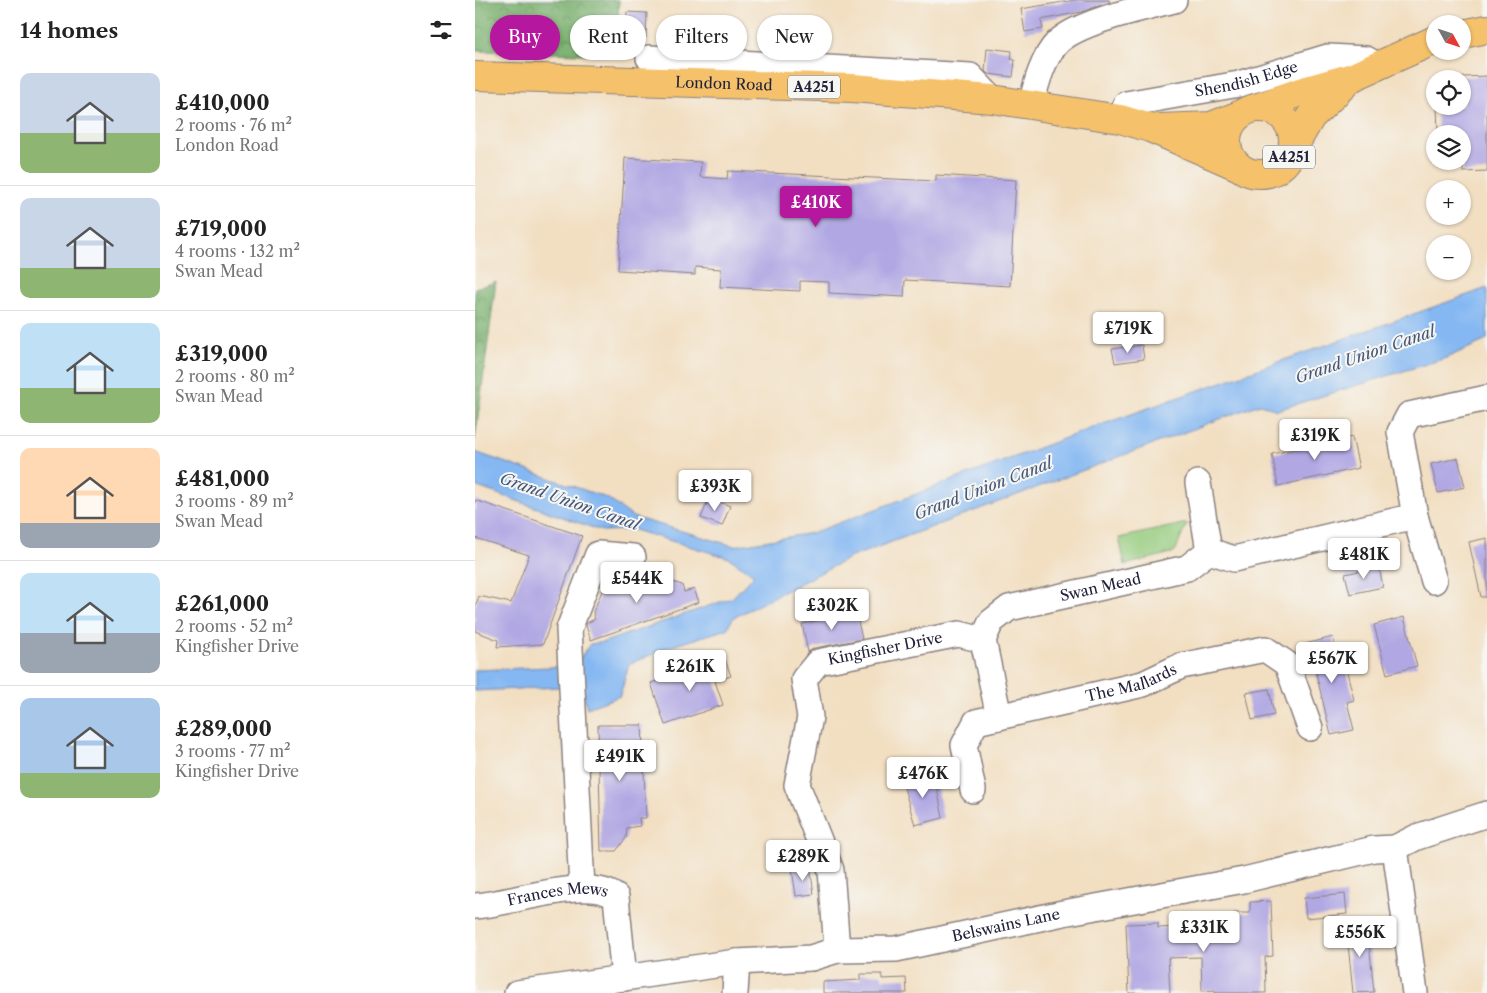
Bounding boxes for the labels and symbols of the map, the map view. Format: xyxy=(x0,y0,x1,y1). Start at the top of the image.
north arrow xyxy=(1426,15,1471,60)
street label: Shendish Edge xyxy=(1193,57,1300,101)
street label: London Road xyxy=(675,72,773,94)
road number: A4251 xyxy=(788,75,840,98)
road number: A4251 xyxy=(1263,146,1315,168)
pin: £410K xyxy=(781,186,851,228)
pin: £719K xyxy=(1093,312,1163,354)
water label: Grand Union Canal xyxy=(1292,320,1439,387)
pin: £319K xyxy=(1280,418,1350,461)
water label: Grand Union Canal xyxy=(911,452,1057,524)
water label: Grand Union Canal xyxy=(497,468,644,535)
pin: £393K xyxy=(680,470,750,512)
pin: £481K xyxy=(1329,538,1399,580)
pin: £544K xyxy=(602,562,672,604)
street label: Swan Mead xyxy=(1058,569,1143,605)
pin: £302K xyxy=(797,588,867,631)
street label: Kingfisher Drive xyxy=(826,628,944,669)
pin: £567K xyxy=(1297,642,1367,684)
pin: £261K xyxy=(655,650,725,692)
street label: The Mallards xyxy=(1084,659,1180,706)
pin: £491K xyxy=(585,740,655,782)
pin: £476K xyxy=(888,756,958,799)
pin: £289K xyxy=(768,840,838,882)
street label: Frances Mews xyxy=(505,879,611,910)
street label: Belswains Lane xyxy=(950,904,1062,946)
pin: £331K xyxy=(1169,910,1239,953)
pin: £556K xyxy=(1325,916,1395,958)

